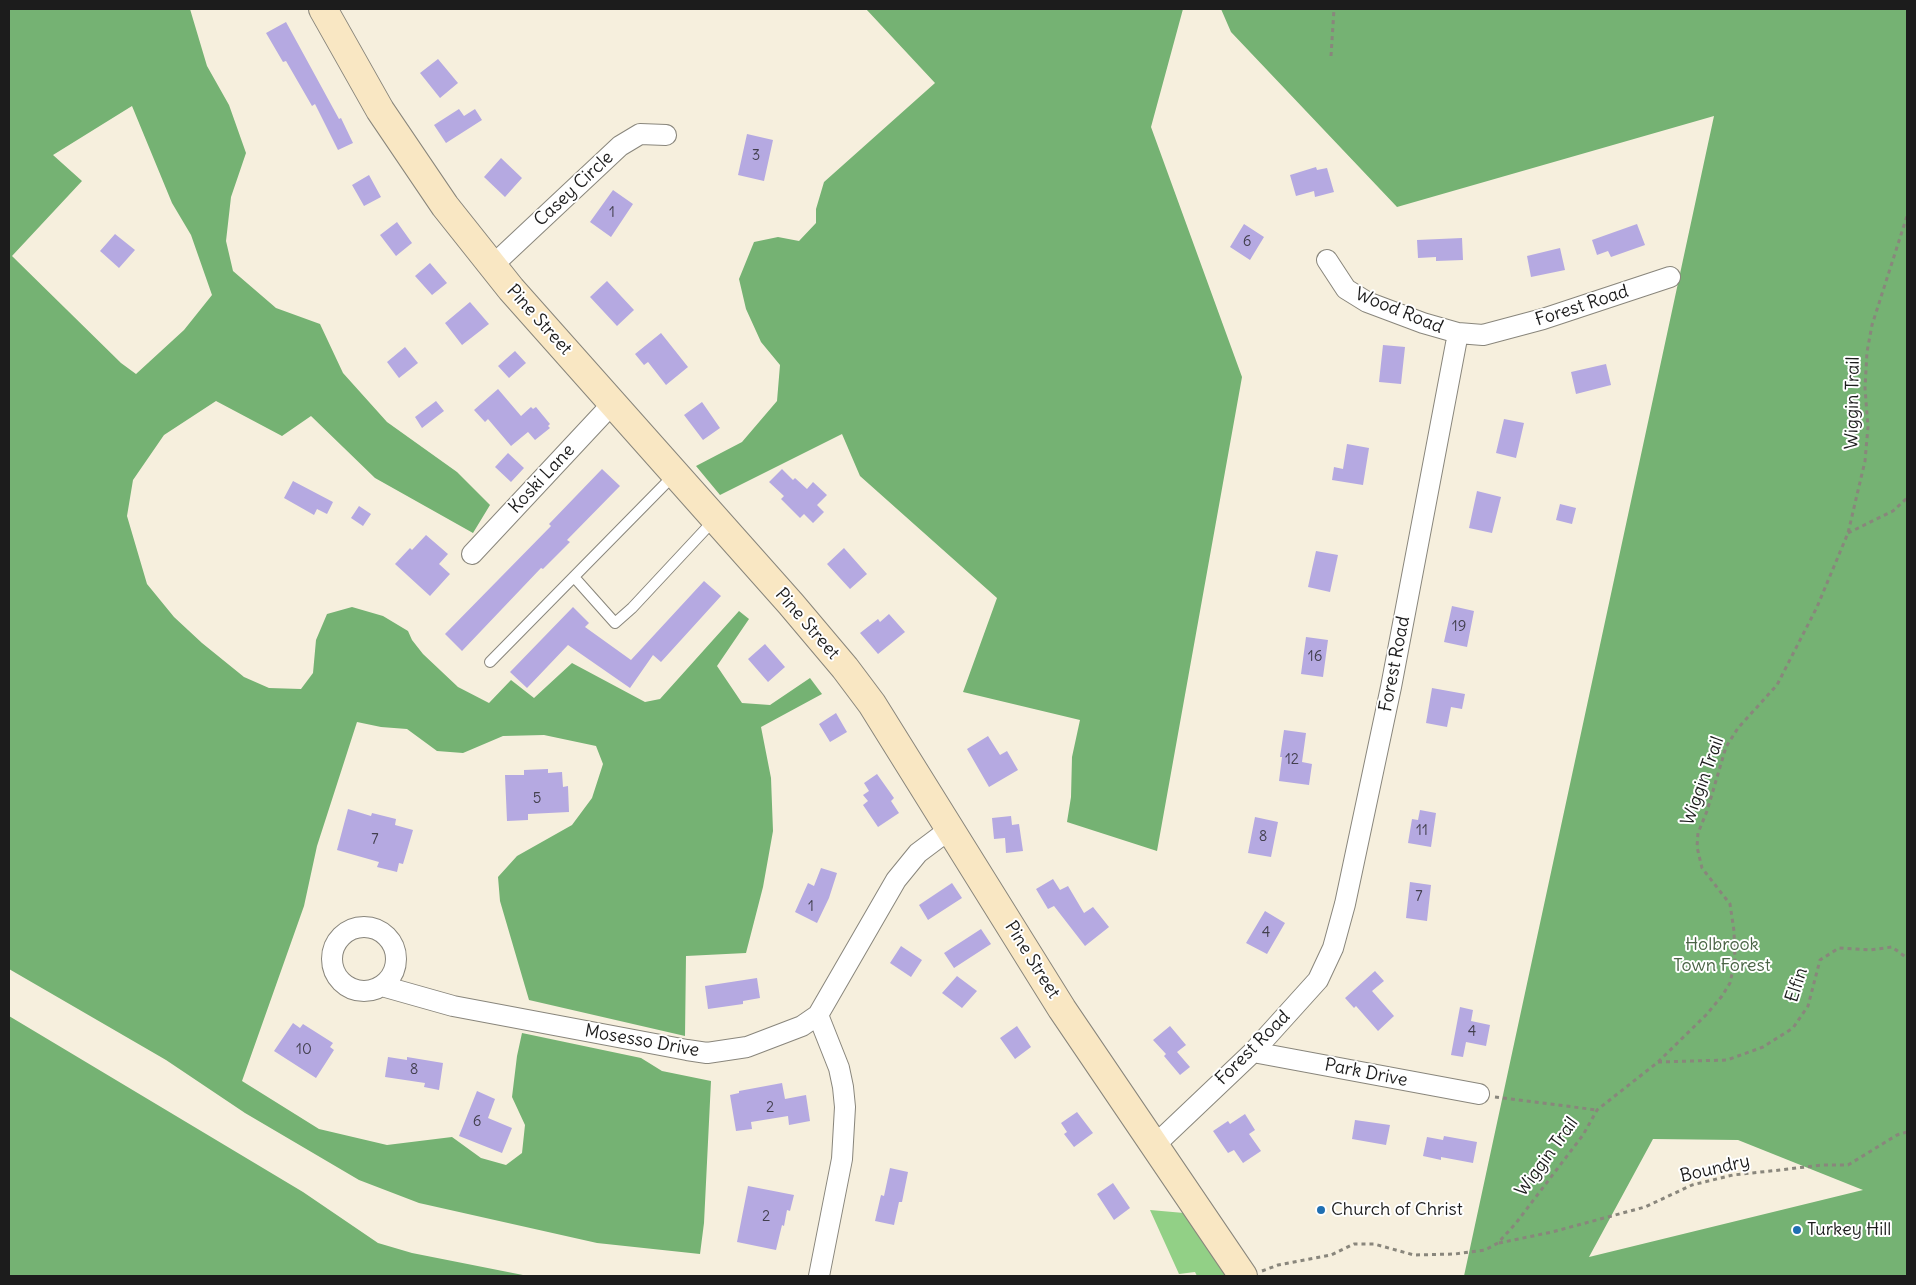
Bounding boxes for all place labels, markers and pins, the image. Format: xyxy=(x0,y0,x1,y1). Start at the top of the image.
place label: Church of Christ xyxy=(1331,1199,1463,1221)
marker: Church of Christ xyxy=(1315,1204,1327,1216)
place label: Turkey Hill xyxy=(1807,1219,1891,1241)
marker: Turkey Hill xyxy=(1791,1224,1803,1236)

